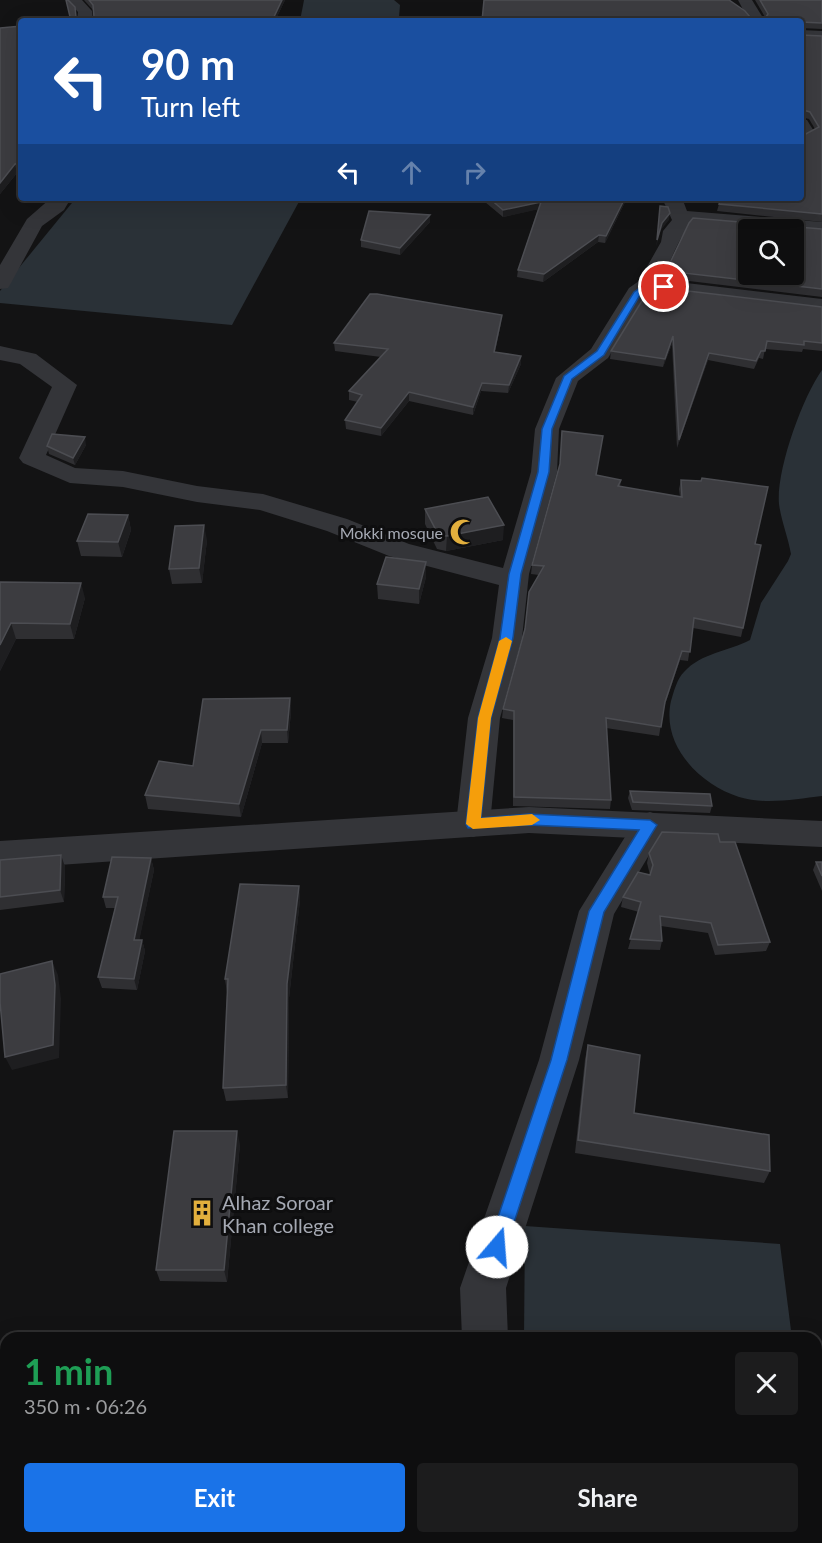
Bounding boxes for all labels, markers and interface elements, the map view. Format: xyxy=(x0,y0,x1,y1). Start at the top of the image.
text: 90 m xyxy=(141,39,235,89)
icon: left xyxy=(42,42,120,120)
text: Turn left xyxy=(141,90,240,123)
icon: left xyxy=(332,156,365,189)
icon: ahead xyxy=(395,156,428,189)
icon: right xyxy=(458,156,491,189)
map controls xyxy=(738,219,804,285)
button: search xyxy=(738,219,804,285)
pin xyxy=(638,261,689,312)
icon: arrive xyxy=(647,270,680,303)
mosque icon: Mokki mosque xyxy=(448,517,478,547)
place label: Mokki mosque xyxy=(340,523,443,542)
place label: Alhaz Soroar Khan college xyxy=(222,1190,334,1237)
building icon: Alhaz Soroar Khan college xyxy=(187,1198,217,1228)
position arrow xyxy=(465,1215,529,1279)
text: 1 min xyxy=(24,1349,113,1393)
button: close xyxy=(735,1352,798,1415)
text: 350 m · 06:26 xyxy=(24,1394,147,1418)
button: Exit xyxy=(24,1463,405,1532)
button: Share xyxy=(417,1463,798,1532)

